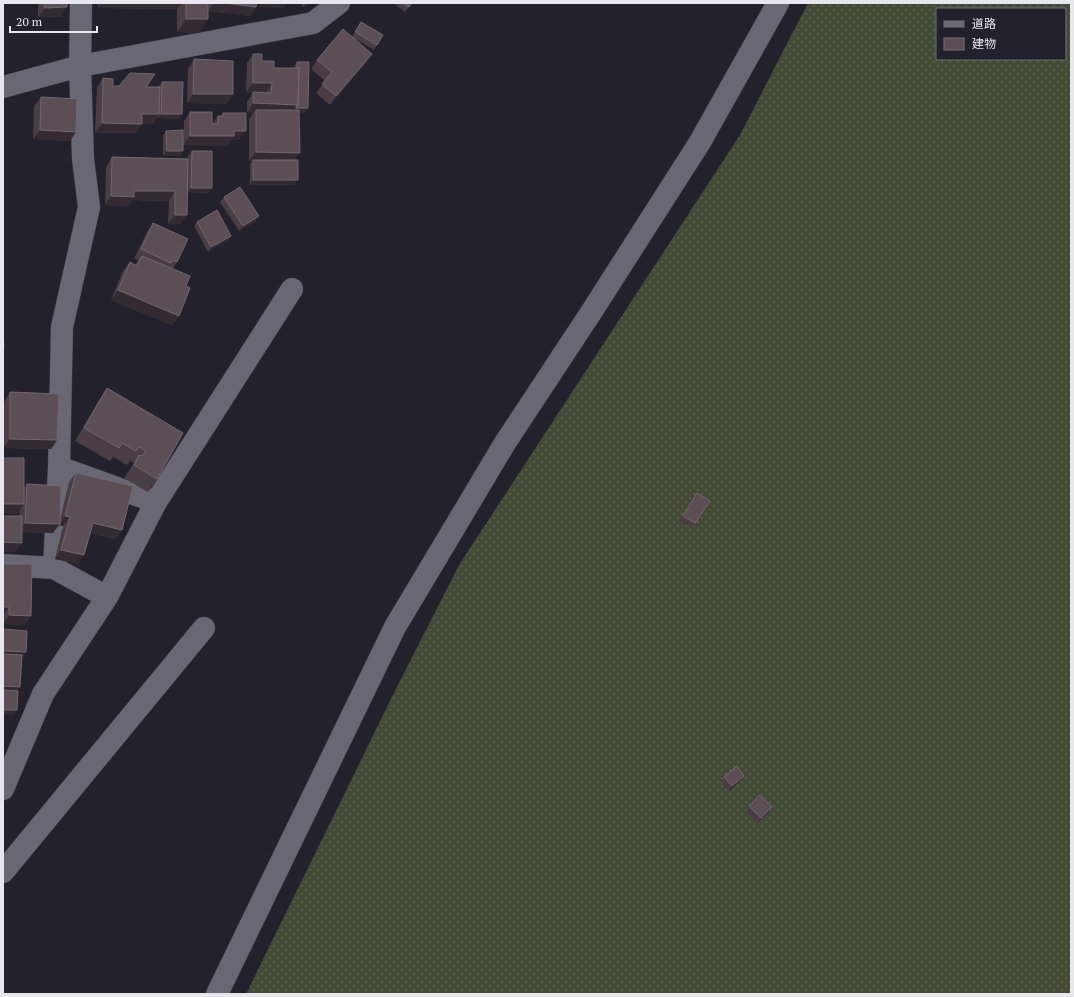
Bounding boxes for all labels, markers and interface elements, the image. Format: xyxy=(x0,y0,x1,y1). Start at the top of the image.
scale bar xyxy=(10,8,97,34)
legend xyxy=(936,8,1066,60)
text: 20 m xyxy=(16,14,43,29)
text: 道路 xyxy=(972,16,996,31)
text: 建物 xyxy=(972,36,996,51)

